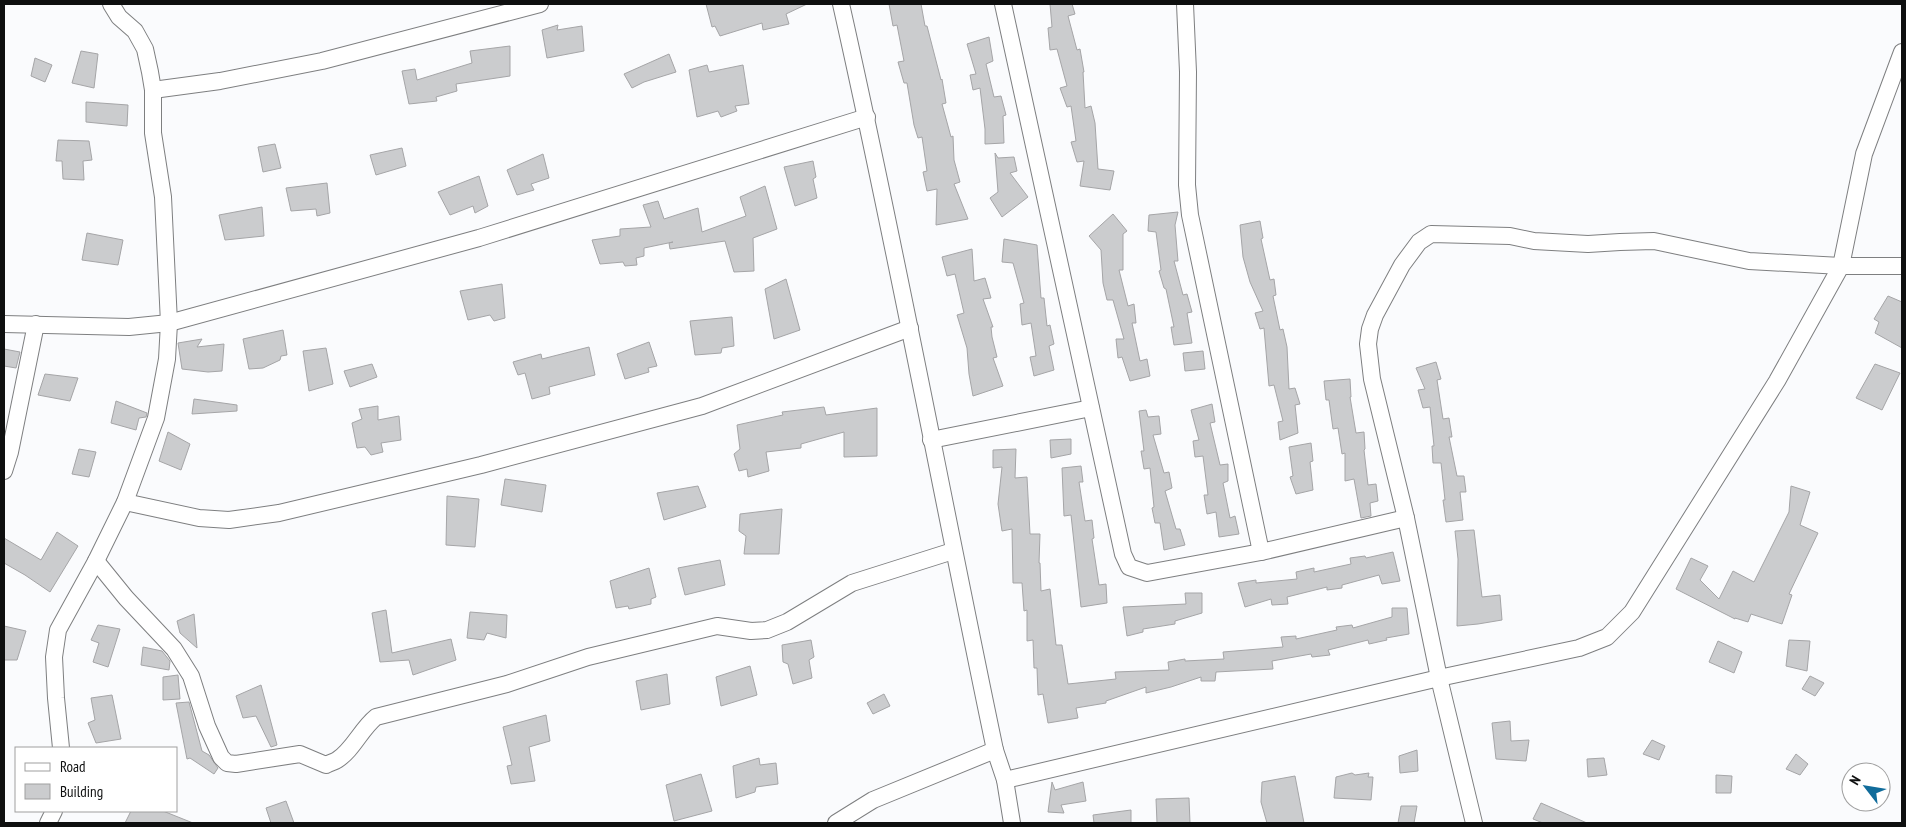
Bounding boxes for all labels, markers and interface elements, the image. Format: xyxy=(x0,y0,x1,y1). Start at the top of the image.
legend xyxy=(15,747,178,812)
text: Road xyxy=(60,757,86,776)
north arrow xyxy=(1841,762,1891,812)
text: N xyxy=(1845,772,1865,788)
text: Building xyxy=(60,782,103,801)

